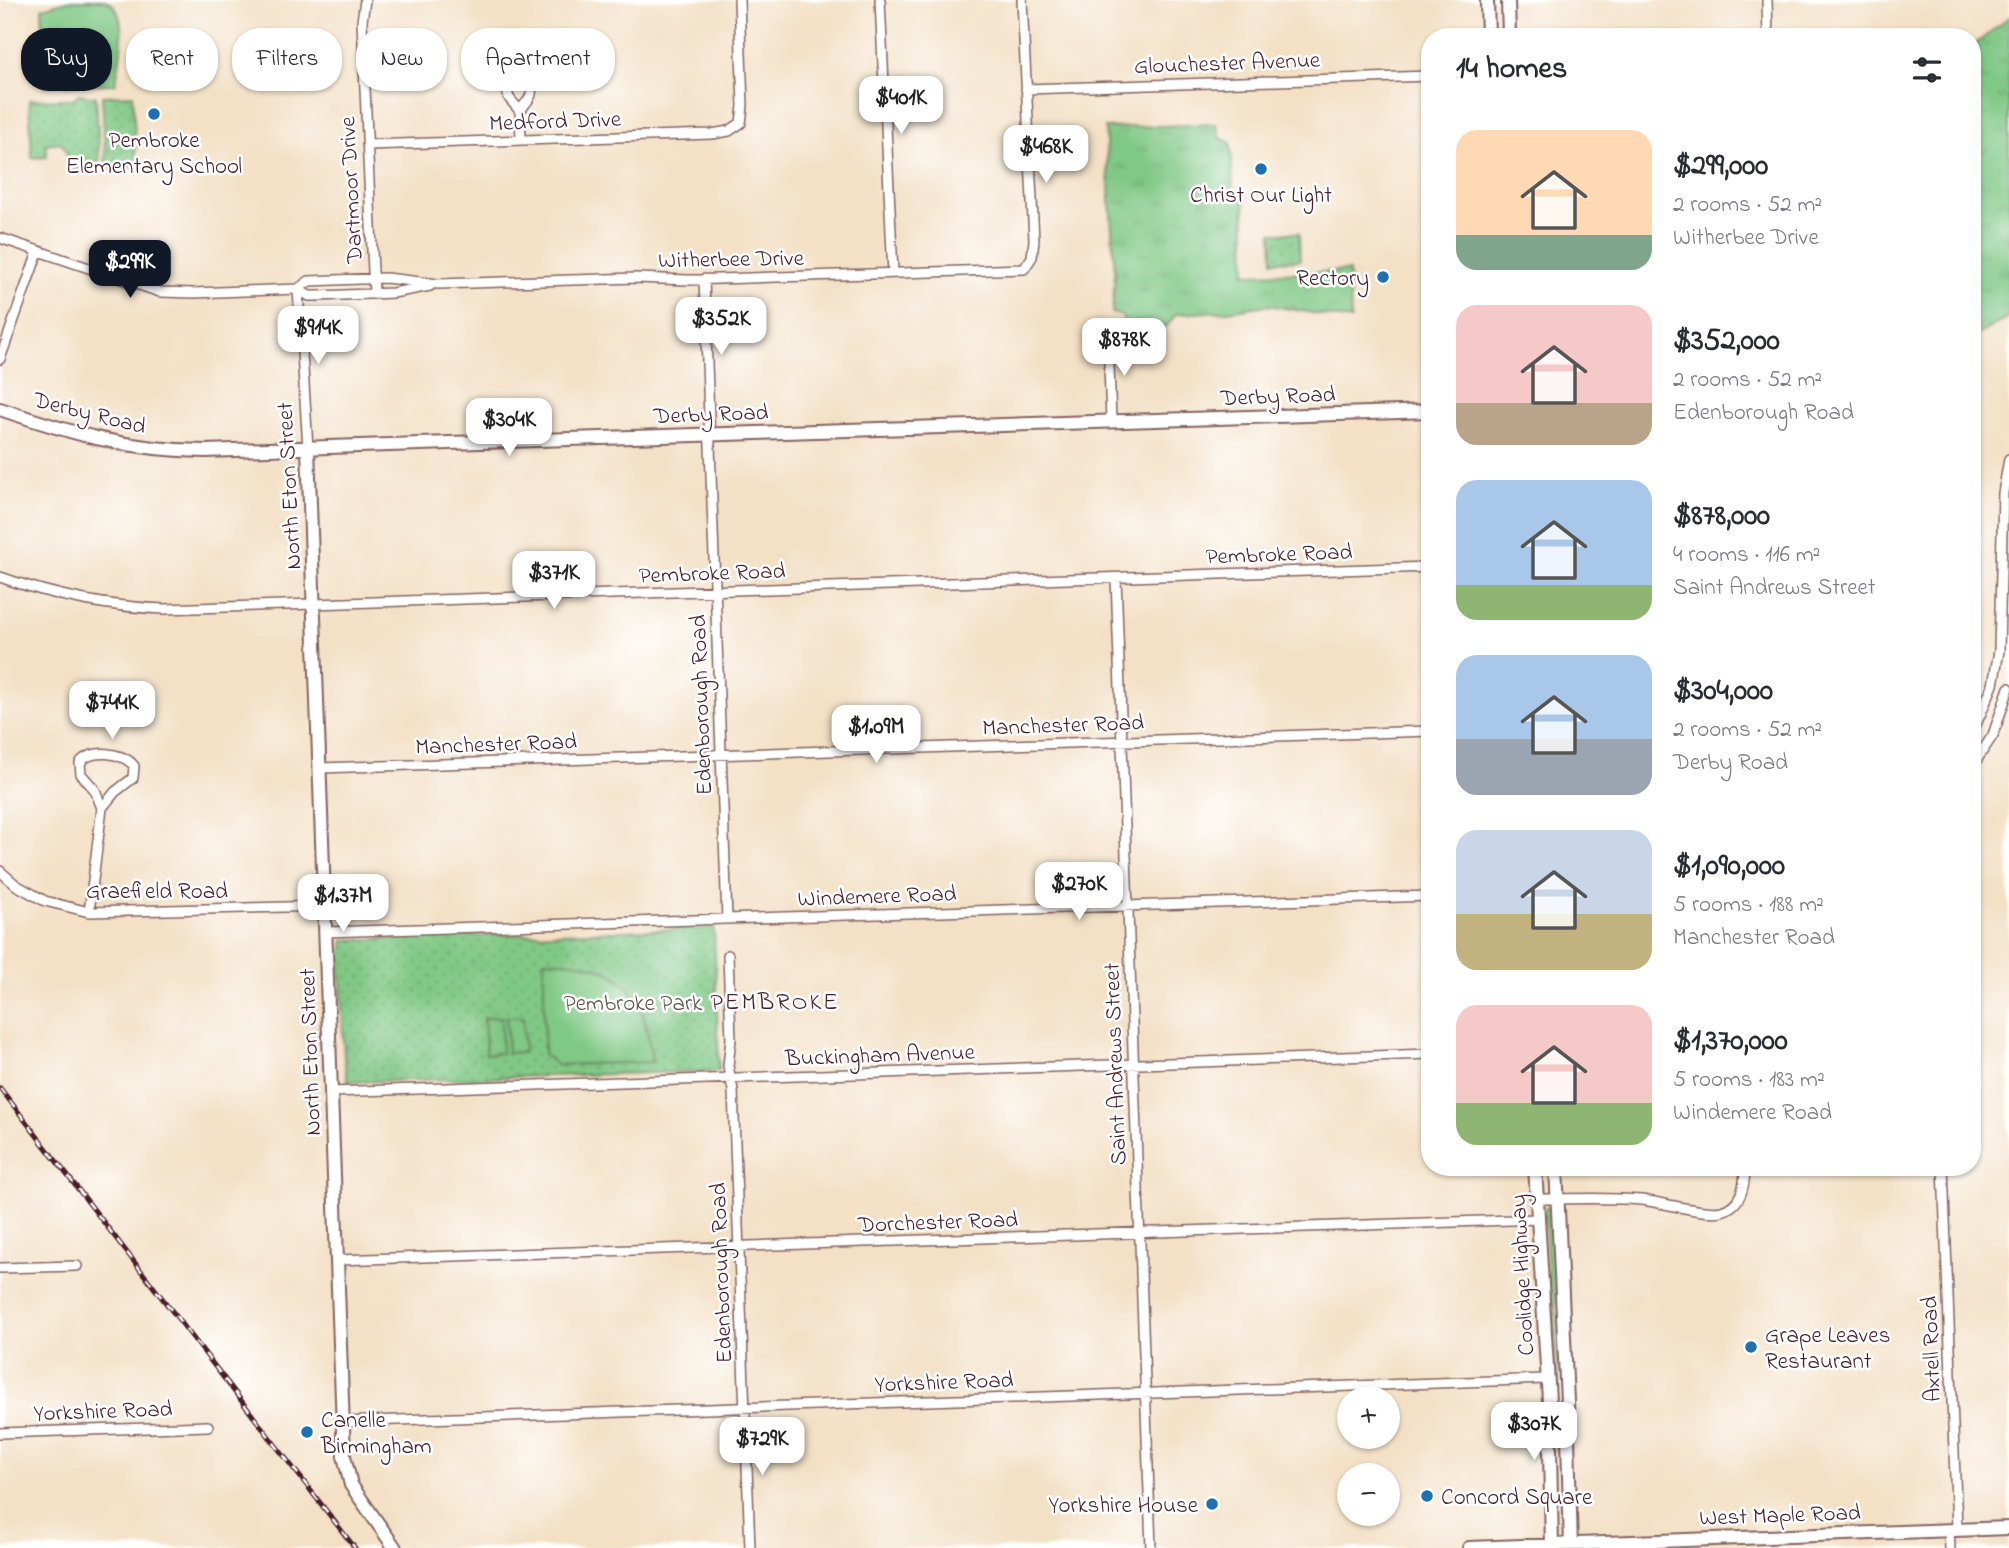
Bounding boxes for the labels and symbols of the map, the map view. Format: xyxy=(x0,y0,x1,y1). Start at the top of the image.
street label: Glouchester Avenue xyxy=(1133,45,1321,84)
pin: $401K xyxy=(852,76,950,136)
street label: Medford Drive xyxy=(488,104,622,141)
marker: Pembroke Elementary School xyxy=(146,106,162,122)
street label: Dartmoor Drive xyxy=(332,115,373,265)
place label: Pembroke Elementary School xyxy=(66,125,242,186)
pin: $468K xyxy=(997,125,1095,185)
marker: Christ Our Light xyxy=(1253,161,1269,177)
place label: Christ Our Light xyxy=(1190,180,1332,214)
pin: $299K xyxy=(81,240,179,300)
street label: Witherbee Drive xyxy=(658,243,805,278)
place label: Rectory xyxy=(1296,263,1369,298)
marker: Rectory xyxy=(1375,269,1391,285)
pin: $352K xyxy=(672,298,770,357)
pin: $914K xyxy=(269,306,367,366)
pin: $878K xyxy=(1075,318,1173,378)
street label: Derby Road xyxy=(1219,379,1336,418)
street label: Derby Road xyxy=(28,384,149,446)
street label: Derby Road xyxy=(652,397,769,436)
pin: $304K xyxy=(460,398,558,458)
street label: North Eton Street xyxy=(270,401,311,570)
street label: Pembroke Road xyxy=(1205,536,1353,575)
pin: $371K xyxy=(505,552,603,611)
street label: Pembroke Road xyxy=(638,555,786,594)
street label: Edenborough Road xyxy=(683,614,723,796)
pin: $744K xyxy=(63,682,161,741)
pin: $1.09M xyxy=(819,706,933,765)
street label: Manchester Road xyxy=(982,707,1145,746)
street label: Manchester Road xyxy=(415,726,578,765)
pin: $270K xyxy=(1030,862,1128,922)
pin: $1.37M xyxy=(286,874,400,934)
street label: Graefield Road xyxy=(86,876,228,909)
street label: Windemere Road xyxy=(797,878,957,917)
street label: Saint Andrews Street xyxy=(1096,962,1137,1166)
street label: North Eton Street xyxy=(292,967,331,1136)
district label: PEMBROKE xyxy=(710,986,840,1021)
park label: Pembroke Park xyxy=(564,988,703,1021)
street label: Buckingham Avenue xyxy=(784,1037,976,1077)
street label: Edenborough Road xyxy=(703,1182,743,1364)
street label: Coolidge Highway xyxy=(1503,1193,1546,1356)
street label: Dorchester Road xyxy=(857,1204,1019,1243)
street label: Axtell Road xyxy=(1914,1295,1951,1402)
place label: Grape Leaves Restaurant xyxy=(1765,1320,1890,1379)
marker: Grape Leaves Restaurant xyxy=(1743,1339,1759,1355)
street label: Yorkshire Road xyxy=(874,1365,1014,1402)
street label: Yorkshire Road xyxy=(33,1394,173,1431)
pin: $307K xyxy=(1485,1402,1583,1462)
place label: Canelle Birmingham xyxy=(320,1405,432,1465)
pin: $729K xyxy=(713,1418,811,1477)
marker: Canelle Birmingham xyxy=(299,1424,315,1440)
place label: Concord Square xyxy=(1441,1482,1593,1515)
marker: Concord Square xyxy=(1419,1488,1435,1504)
place label: Yorkshire House xyxy=(1049,1490,1199,1523)
marker: Yorkshire House xyxy=(1204,1496,1220,1512)
street label: West Maple Road xyxy=(1699,1497,1861,1536)

